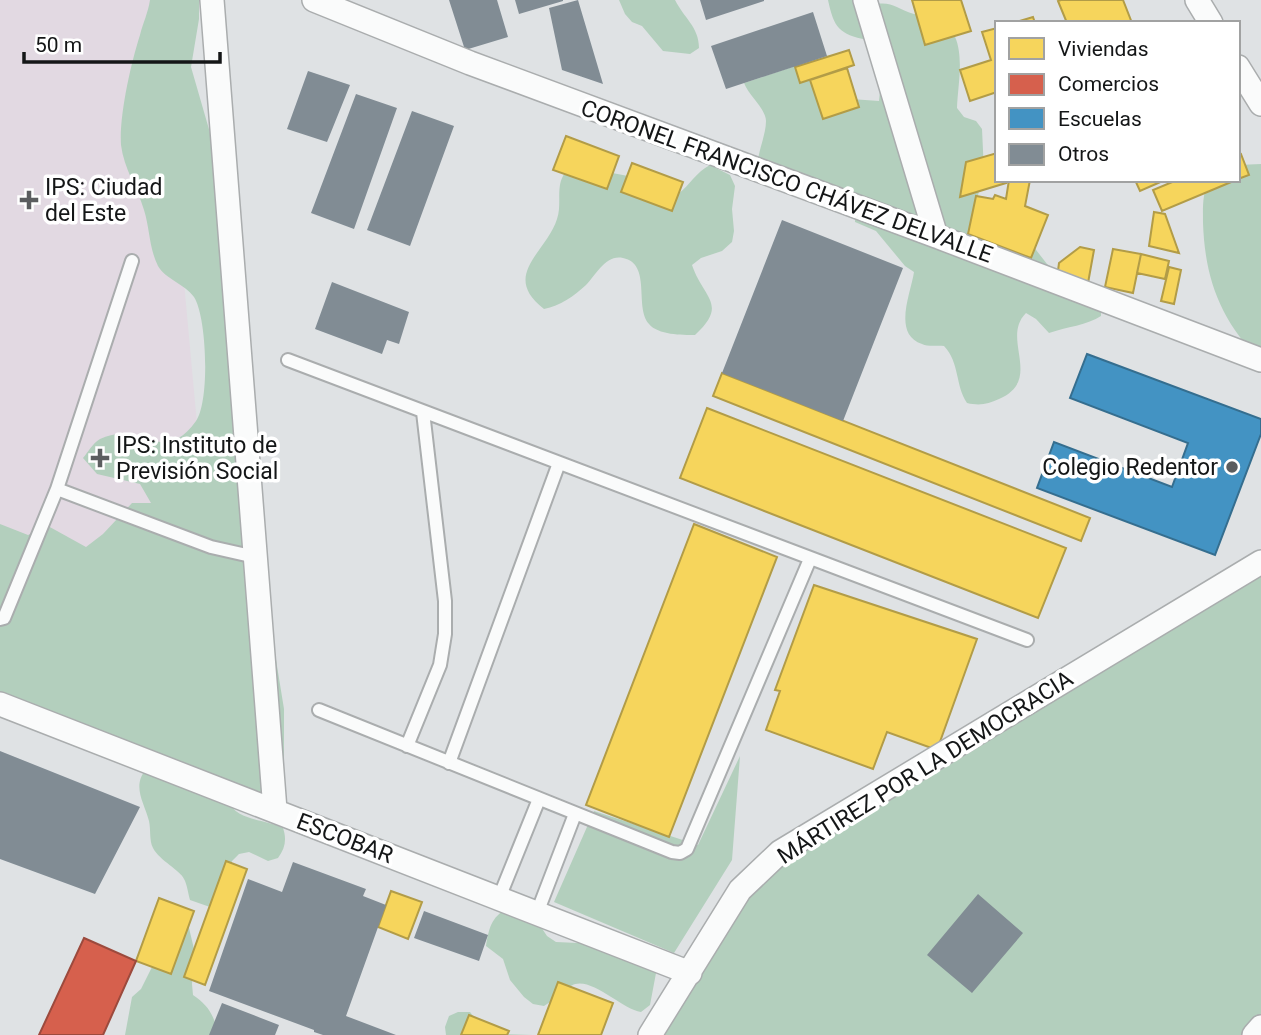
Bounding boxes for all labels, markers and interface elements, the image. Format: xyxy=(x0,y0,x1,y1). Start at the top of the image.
scale bar xyxy=(24,21,220,65)
legend xyxy=(995,21,1240,182)
text: 50 m xyxy=(35,33,82,57)
text: Viviendas xyxy=(1058,37,1149,61)
text: Comercios xyxy=(1058,72,1159,96)
street label: CORONEL FRANCISCO CHÁVEZ DELVALLE xyxy=(577,93,997,269)
text: Escuelas xyxy=(1058,107,1142,131)
text: Otros xyxy=(1058,142,1109,166)
place label: IPS: Ciudad del Este xyxy=(45,174,162,227)
marker: IPS: Ciudad del Este xyxy=(19,190,39,210)
place label: IPS: Instituto de Previsión Social xyxy=(116,432,278,485)
marker: IPS: Instituto de Previsión Social xyxy=(90,448,110,468)
place label: Colegio Redentor xyxy=(1042,454,1218,481)
marker: Colegio Redentor xyxy=(1224,459,1240,475)
street label: MÁRTIREZ POR LA DEMOCRACIA xyxy=(772,664,1078,870)
street label: ESCOBAR xyxy=(293,808,397,869)

